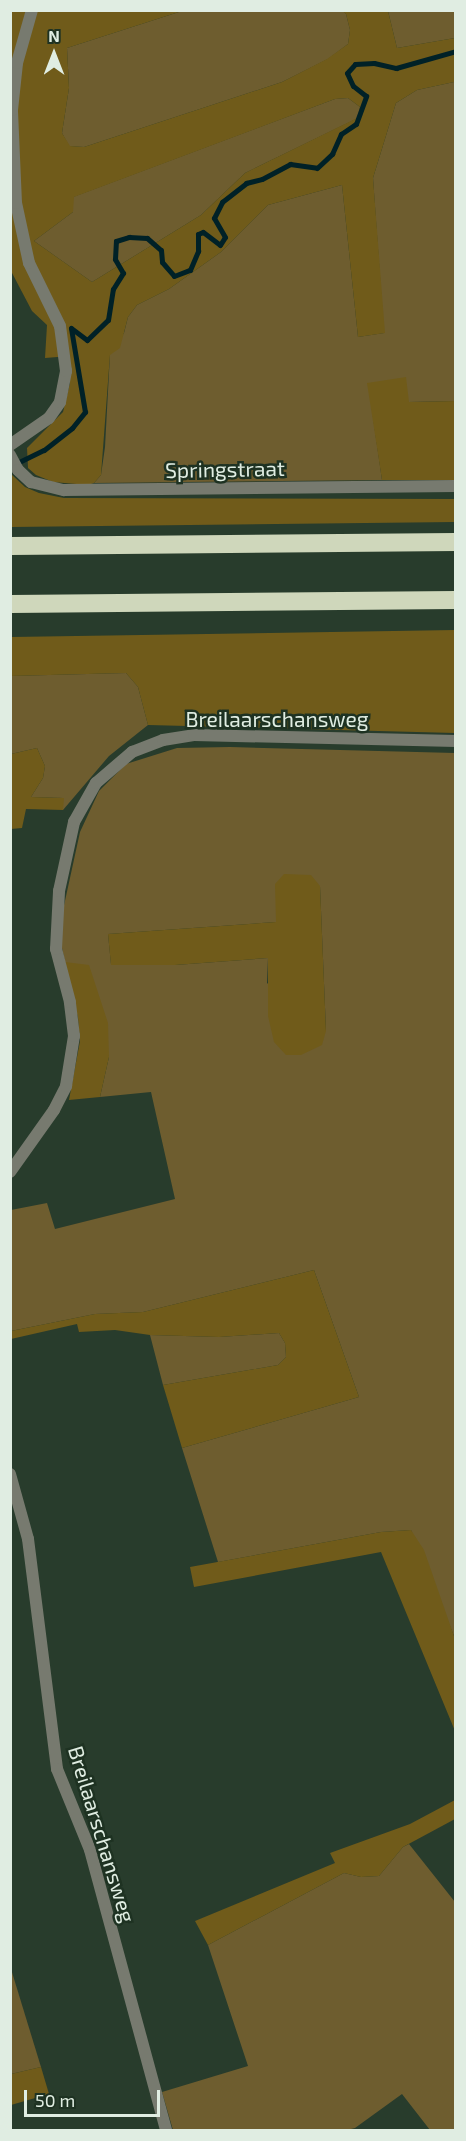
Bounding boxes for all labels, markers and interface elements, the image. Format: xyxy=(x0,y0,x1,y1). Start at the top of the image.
north arrow xyxy=(24,24,84,84)
text: N xyxy=(48,26,60,45)
street label: Springstraat xyxy=(165,455,285,483)
street label: Breilaarschansweg xyxy=(185,706,369,732)
street label: Breilaarschansweg xyxy=(63,1743,141,1925)
scale bar xyxy=(27,2078,164,2116)
text: 50 m xyxy=(35,2089,75,2111)

